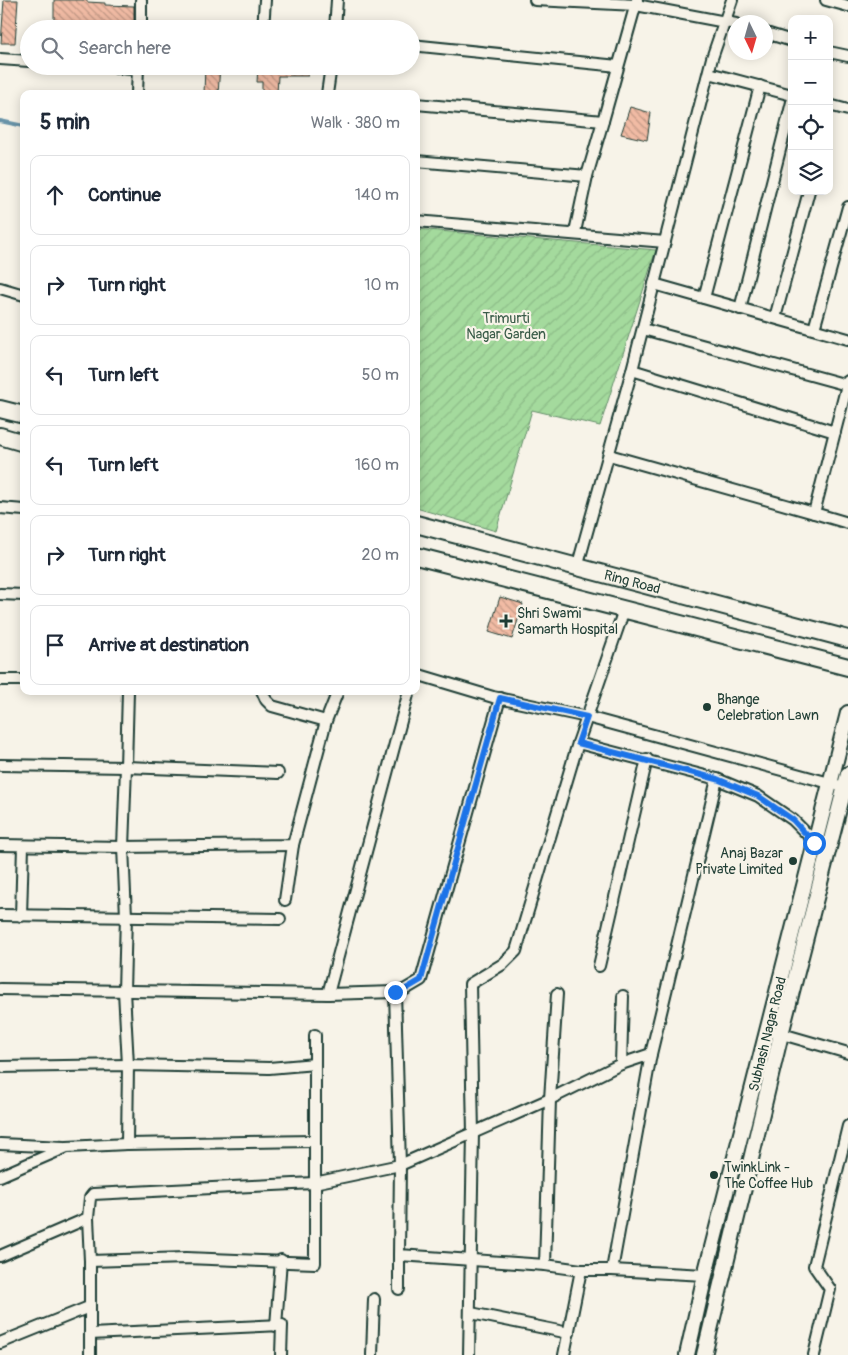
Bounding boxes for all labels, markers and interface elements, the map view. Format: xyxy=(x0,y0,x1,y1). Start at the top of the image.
north arrow xyxy=(728,15,773,60)
map controls xyxy=(788,15,833,195)
button: + xyxy=(788,15,833,60)
search box xyxy=(20,20,420,75)
icon: search xyxy=(38,34,66,62)
text: Search here xyxy=(78,36,171,60)
button: − xyxy=(788,60,833,105)
button: locate xyxy=(788,105,833,150)
text: 5 min xyxy=(40,109,90,136)
text: Walk · 380 m xyxy=(311,113,400,133)
button: layers xyxy=(788,150,833,195)
icon: ahead xyxy=(41,181,69,209)
text: Continue xyxy=(88,183,161,207)
text: 140 m xyxy=(355,185,399,205)
icon: right xyxy=(41,271,69,299)
text: Turn right xyxy=(88,273,166,297)
text: 10 m xyxy=(364,275,399,295)
park label: Trimurti Nagar Garden xyxy=(466,310,546,343)
icon: left xyxy=(41,361,69,389)
text: Turn left xyxy=(88,363,158,387)
text: 50 m xyxy=(362,365,399,385)
icon: left xyxy=(41,451,69,479)
text: Turn left xyxy=(88,453,158,477)
text: 160 m xyxy=(355,455,399,475)
icon: right xyxy=(41,541,69,569)
text: Turn right xyxy=(88,543,166,567)
text: 20 m xyxy=(361,545,399,565)
street label: Ring Road xyxy=(602,566,662,598)
place label: Shri Swami Samarth Hospital xyxy=(517,605,618,638)
marker: Shri Swami Samarth Hospital xyxy=(499,614,513,628)
icon: arrive xyxy=(41,631,69,659)
text: Arrive at destination xyxy=(88,633,249,657)
place label: Bhange Celebration Lawn xyxy=(717,691,819,724)
marker: Bhange Celebration Lawn xyxy=(701,701,713,713)
route start xyxy=(803,832,826,855)
place label: Anaj Bazar Private Limited xyxy=(695,845,783,878)
marker: Anaj Bazar Private Limited xyxy=(787,855,799,867)
street label: Subhash Nagar Road xyxy=(745,975,790,1093)
route end xyxy=(384,981,407,1004)
place label: TwinkLink - The Coffee Hub xyxy=(724,1159,813,1192)
marker: TwinkLink - The Coffee Hub xyxy=(708,1169,720,1181)

